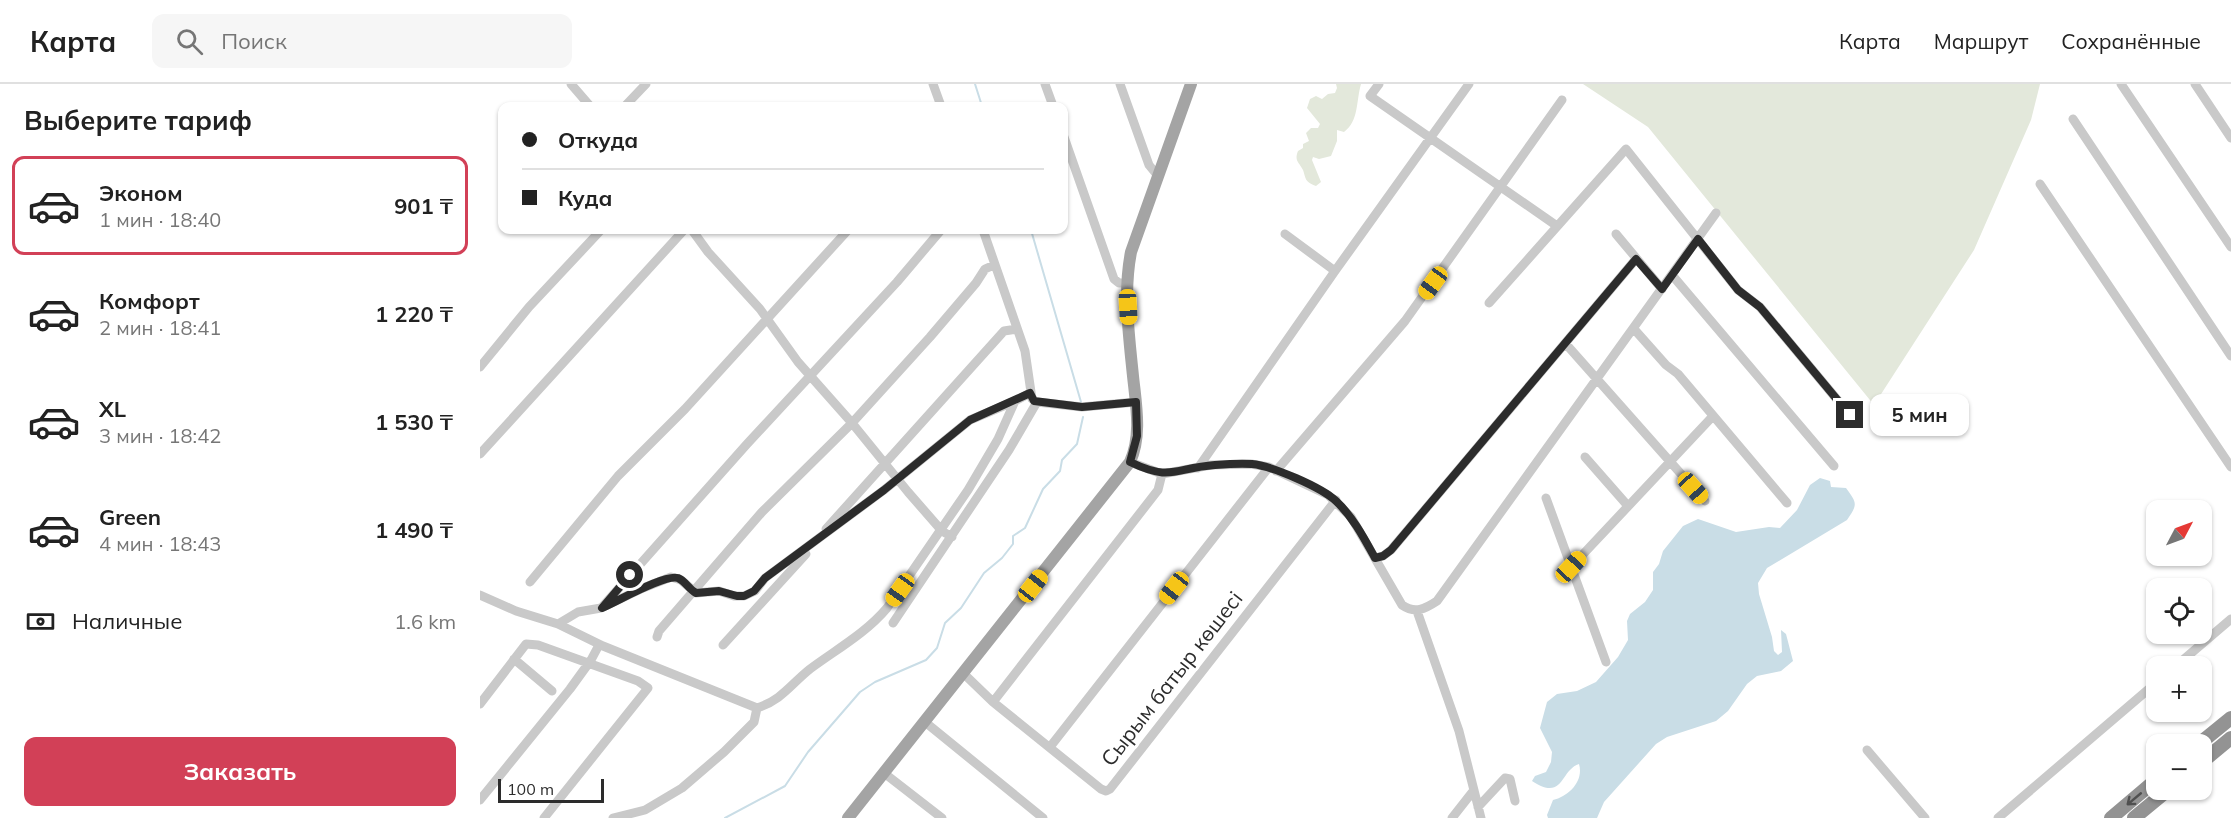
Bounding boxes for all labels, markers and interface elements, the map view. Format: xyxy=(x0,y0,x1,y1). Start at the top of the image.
search box xyxy=(152,14,572,68)
text: Карта xyxy=(30,24,116,59)
icon: search xyxy=(173,25,206,58)
text: Поиск xyxy=(221,27,287,55)
text: Карта xyxy=(1839,28,1901,54)
text: Маршрут xyxy=(1934,28,2028,54)
text: Сохранённые xyxy=(2061,28,2201,54)
text: Выберите тариф xyxy=(24,103,252,137)
text: Откуда xyxy=(558,126,638,154)
icon: car xyxy=(27,179,81,233)
text: Эконом xyxy=(99,179,183,207)
text: Куда xyxy=(558,184,612,212)
text: 901 ₸ xyxy=(394,192,453,220)
text: 1 мин · 18:40 xyxy=(99,207,221,232)
car xyxy=(1415,263,1451,303)
icon: car xyxy=(27,287,81,341)
text: Комфорт xyxy=(99,287,200,315)
car xyxy=(1118,289,1138,325)
text: 1 220 ₸ xyxy=(375,300,453,328)
text: 2 мин · 18:41 xyxy=(99,315,221,340)
callout: 5 мин xyxy=(1871,394,1970,436)
icon: car xyxy=(27,395,81,449)
text: XL xyxy=(99,395,126,423)
route end xyxy=(1836,401,1863,428)
text: 5 мин xyxy=(1891,402,1948,427)
text: 1 530 ₸ xyxy=(375,408,453,436)
text: 3 мин · 18:42 xyxy=(99,423,221,448)
car xyxy=(1674,469,1712,507)
north arrow xyxy=(2146,500,2212,566)
map controls xyxy=(2146,500,2212,800)
icon: car xyxy=(27,503,81,557)
text: Green xyxy=(99,503,161,531)
text: 1 490 ₸ xyxy=(375,516,453,544)
text: 4 мин · 18:43 xyxy=(99,531,221,556)
car xyxy=(1552,548,1590,586)
route start xyxy=(616,561,643,588)
car xyxy=(1015,566,1051,606)
car xyxy=(1156,568,1192,608)
car xyxy=(882,570,918,610)
button: locate xyxy=(2146,578,2212,644)
street label: Сырым батыр көшесі xyxy=(1095,586,1248,771)
icon: cash xyxy=(24,605,57,638)
text: Наличные xyxy=(72,607,182,635)
text: 1.6 km xyxy=(394,609,456,634)
button: + xyxy=(2146,656,2212,722)
button: − xyxy=(2146,734,2212,800)
button: Заказать xyxy=(24,737,456,806)
scale bar xyxy=(498,776,604,804)
text: 100 m xyxy=(507,779,554,799)
one-way arrow xyxy=(2126,792,2142,805)

